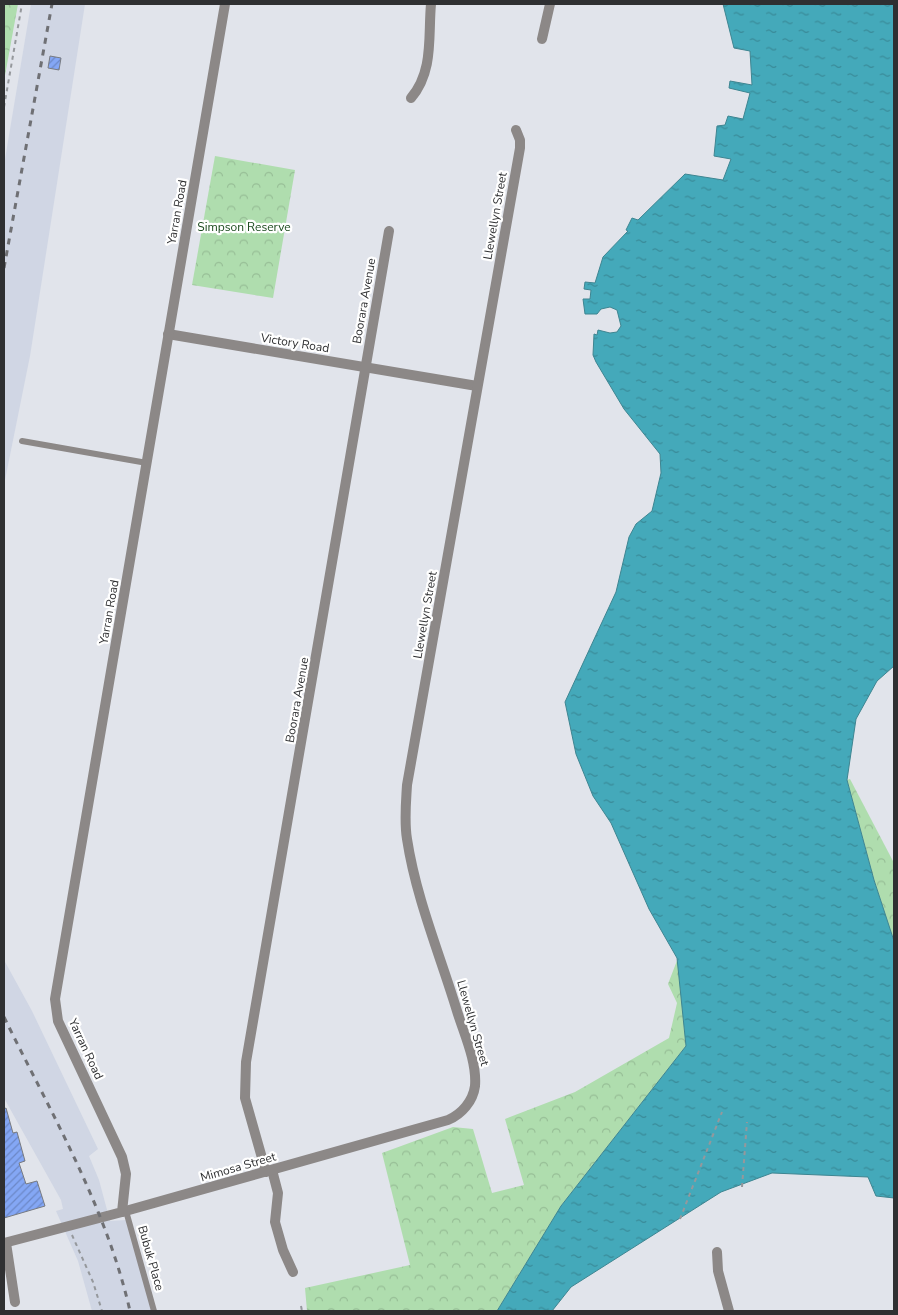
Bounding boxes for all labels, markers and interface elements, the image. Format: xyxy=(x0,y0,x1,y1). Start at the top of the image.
street label: Llewellyn Street xyxy=(479,170,511,261)
street label: Yarran Road xyxy=(163,178,191,247)
park label: Simpson Reserve xyxy=(197,219,291,235)
street label: Boorara Avenue xyxy=(349,257,379,345)
street label: Victory Road xyxy=(259,330,330,356)
street label: Llewellyn Street xyxy=(409,569,441,660)
street label: Yarran Road xyxy=(95,578,123,647)
street label: Boorara Avenue xyxy=(282,656,312,744)
street label: Llewellyn Street xyxy=(453,978,493,1068)
street label: Yarran Road xyxy=(65,1015,107,1082)
street label: Mimosa Street xyxy=(198,1148,278,1185)
street label: Bubuk Place xyxy=(134,1224,168,1292)

